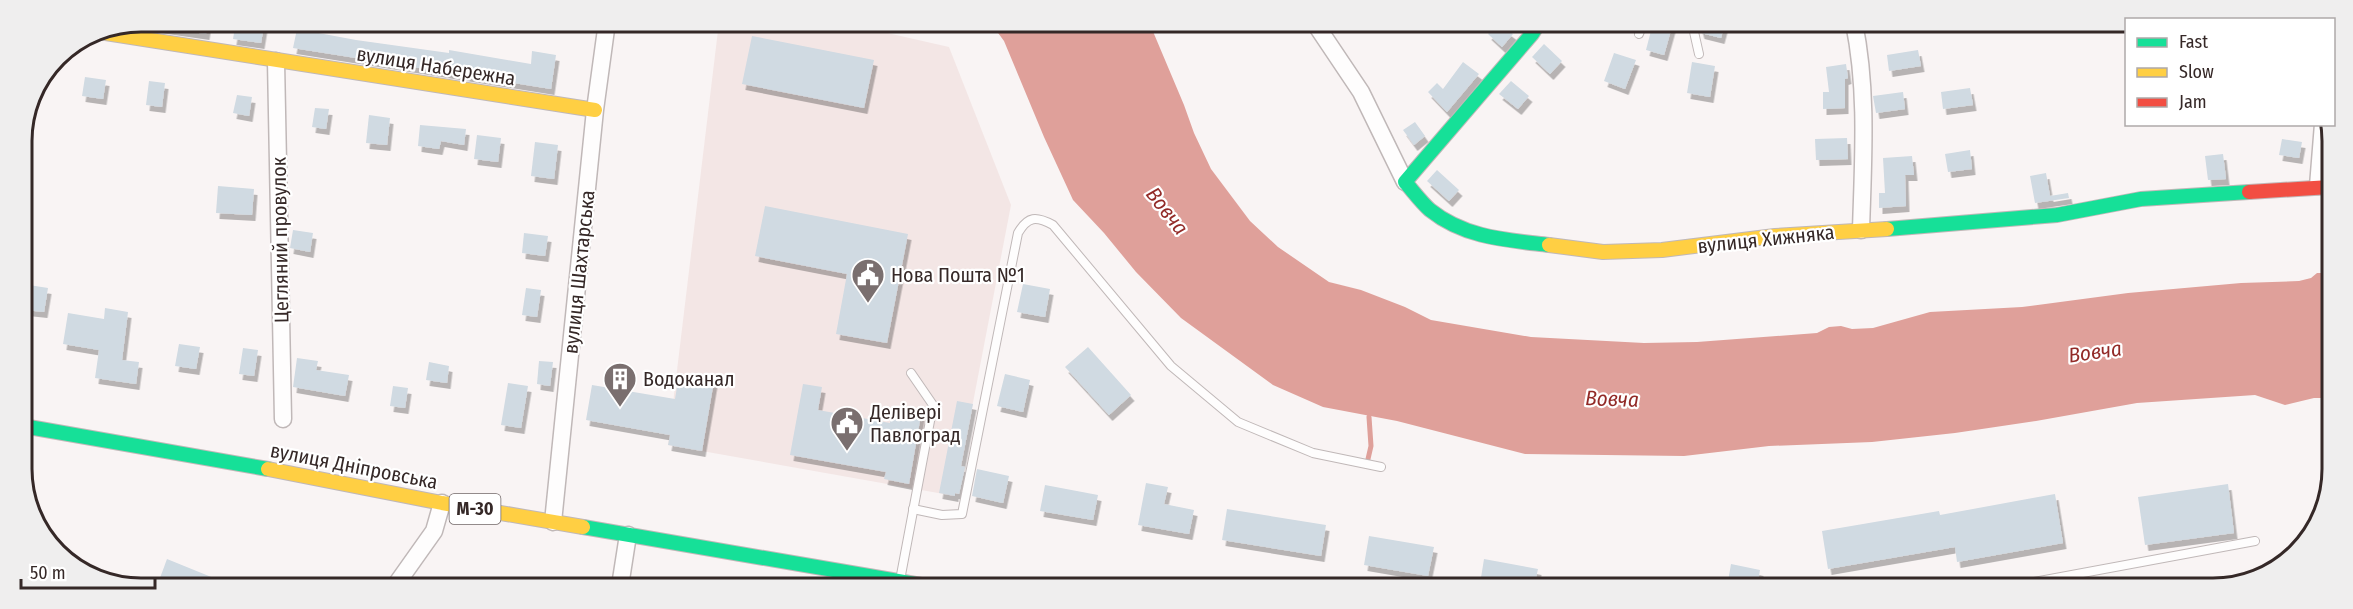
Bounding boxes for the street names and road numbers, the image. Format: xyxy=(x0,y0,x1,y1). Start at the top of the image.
street label: вулиця Набережна xyxy=(355,42,517,90)
street label: Цегляний провулок xyxy=(267,156,293,323)
street label: вулиця Шахтарська xyxy=(558,189,600,355)
street label: вулиця Хижняка xyxy=(1696,220,1836,258)
street label: вулиця Дніпровська xyxy=(268,438,440,494)
road number: М-30 xyxy=(450,494,500,524)

